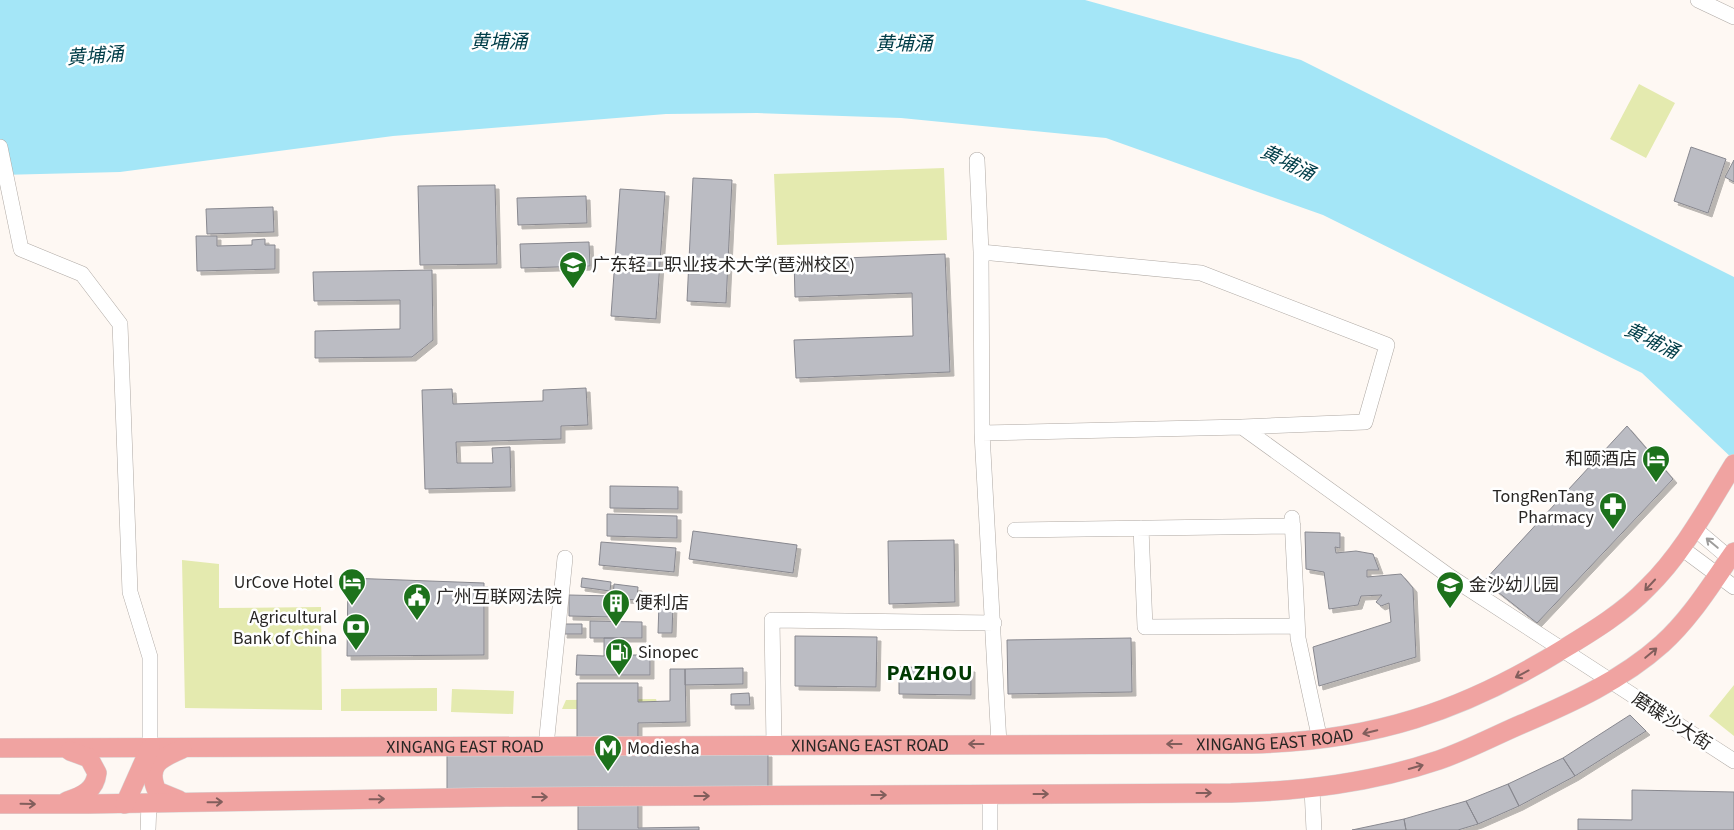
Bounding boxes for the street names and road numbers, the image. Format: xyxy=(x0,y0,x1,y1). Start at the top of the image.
street label: 磨碟沙大街 xyxy=(1627,686,1716,756)
street label: XINGANG EAST ROAD xyxy=(1196,722,1356,757)
street label: XINGANG EAST ROAD xyxy=(791,733,949,758)
street label: XINGANG EAST ROAD xyxy=(386,734,544,760)

